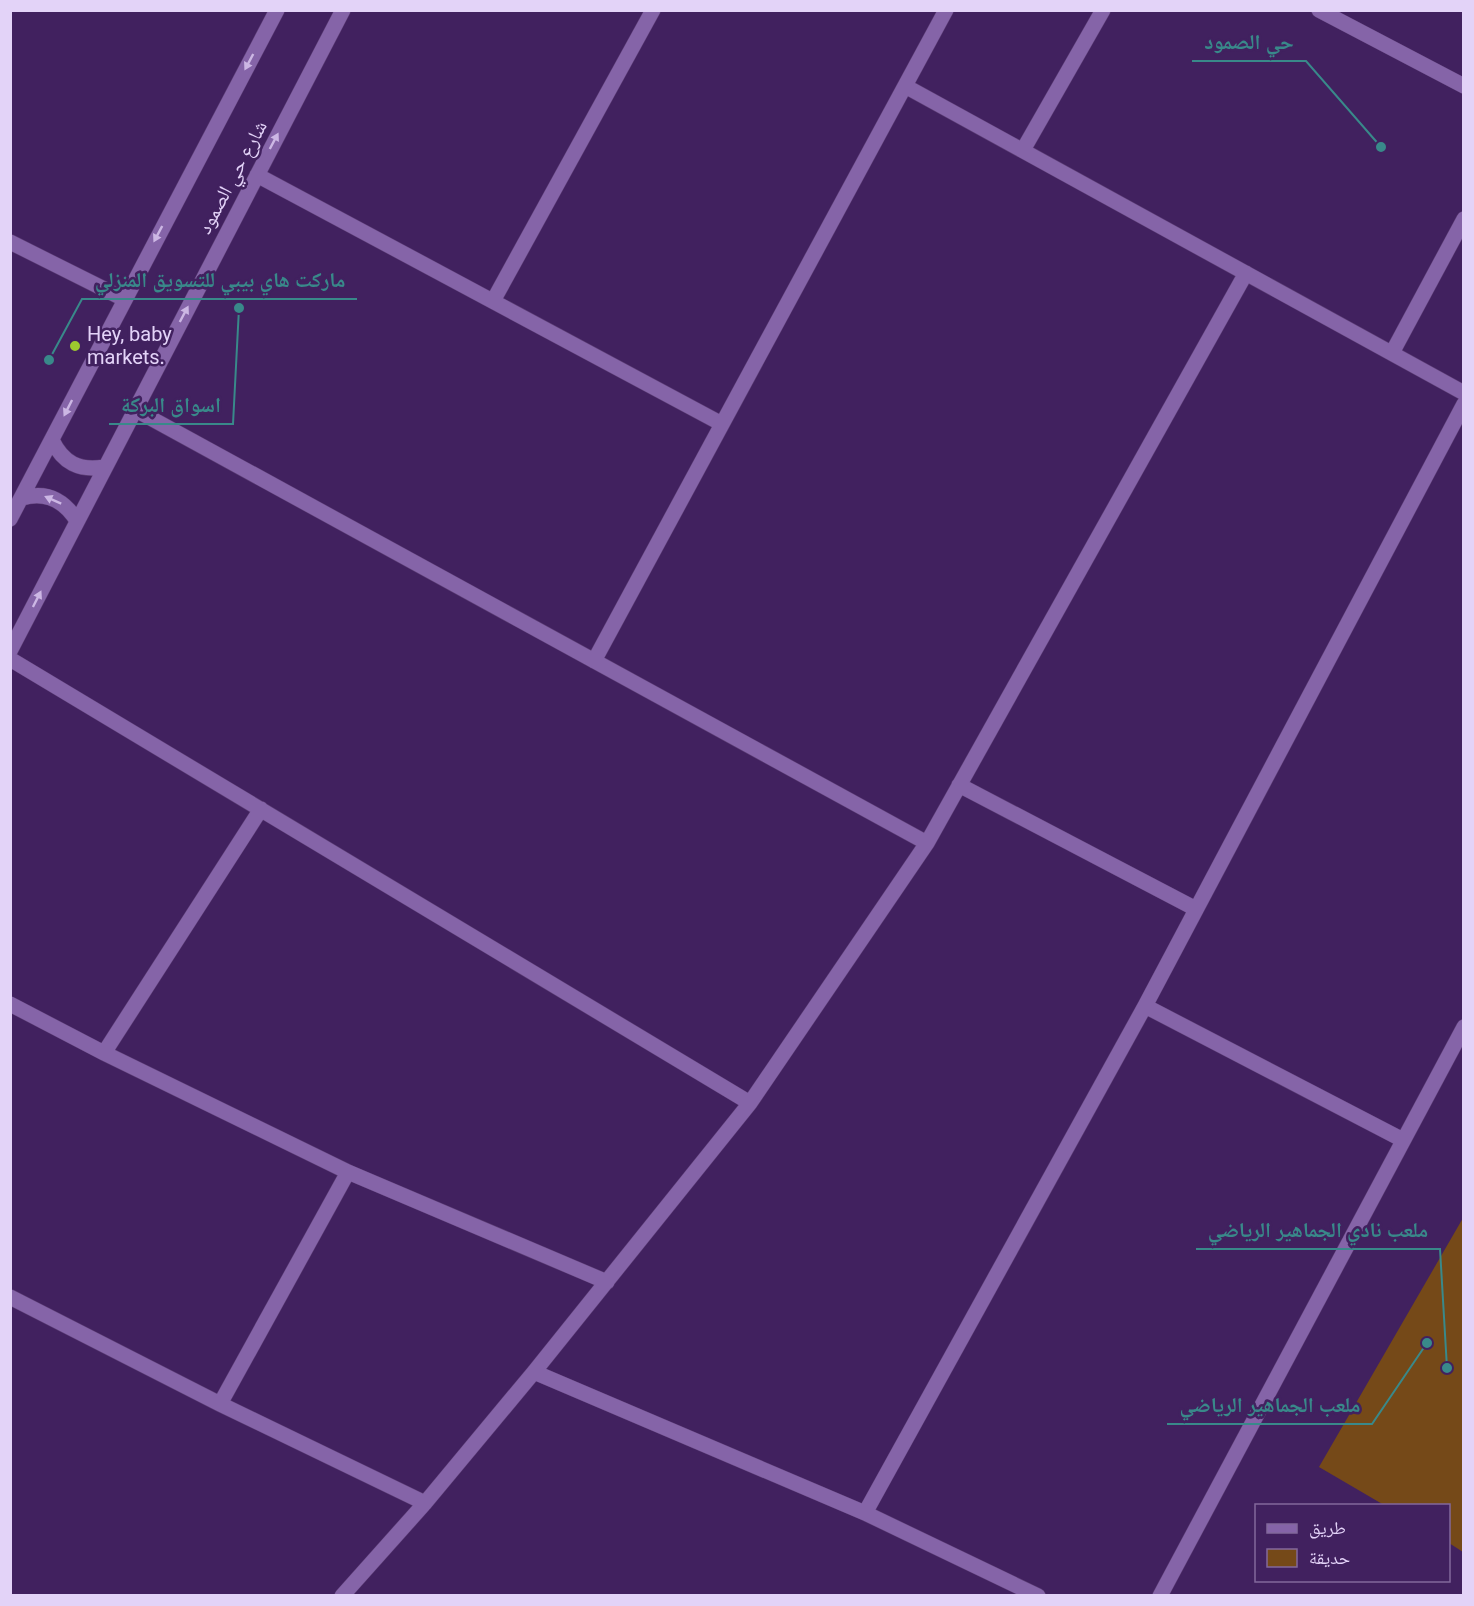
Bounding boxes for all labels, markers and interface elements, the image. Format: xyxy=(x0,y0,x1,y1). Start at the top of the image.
callout: حي الصمود xyxy=(1192,22,1306,61)
text: حي الصمود xyxy=(1204,30,1294,58)
one-way arrow xyxy=(244,54,254,71)
street label: شارع حي الصمود xyxy=(192,116,276,240)
one-way arrow xyxy=(269,132,279,150)
one-way arrow xyxy=(153,226,163,243)
callout: ماركت هاي بيبي للتسويق المنزلي xyxy=(82,260,357,299)
text: ماركت هاي بيبي للتسويق المنزلي xyxy=(95,268,345,296)
one-way arrow xyxy=(179,305,189,322)
place label: Hey, baby markets. xyxy=(87,322,172,369)
marker: Hey, baby markets. xyxy=(68,339,82,353)
callout: اسواق البركة xyxy=(109,385,233,424)
text: اسواق البركة xyxy=(121,393,221,418)
one-way arrow xyxy=(64,399,73,416)
one-way arrow xyxy=(45,495,62,504)
one-way arrow xyxy=(32,590,42,607)
callout: ملعب نادي الجماهير الرياضي xyxy=(1196,1210,1440,1249)
text: ملعب نادي الجماهير الرياضي xyxy=(1208,1218,1428,1246)
callout: ملعب الجماهير الرياضي xyxy=(1167,1385,1372,1424)
text: ملعب الجماهير الرياضي xyxy=(1179,1393,1361,1421)
legend xyxy=(1255,1504,1450,1582)
text: طريق xyxy=(1309,1517,1346,1539)
text: حديقة xyxy=(1309,1547,1350,1568)

